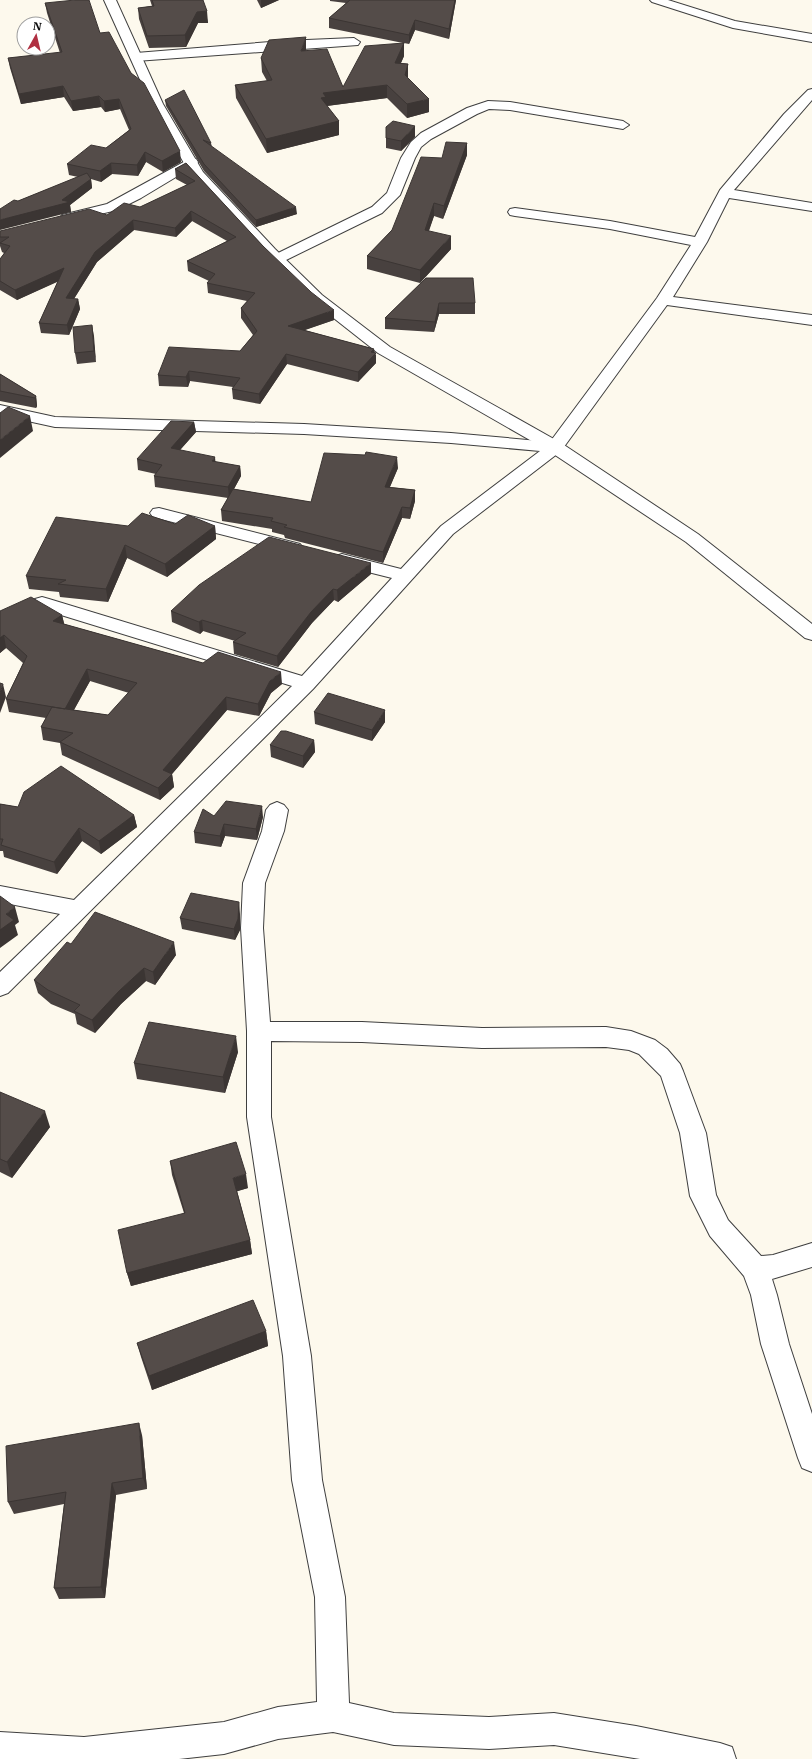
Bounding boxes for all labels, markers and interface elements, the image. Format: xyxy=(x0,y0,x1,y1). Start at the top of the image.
north arrow xyxy=(16,16,56,56)
text: N xyxy=(32,19,43,34)

